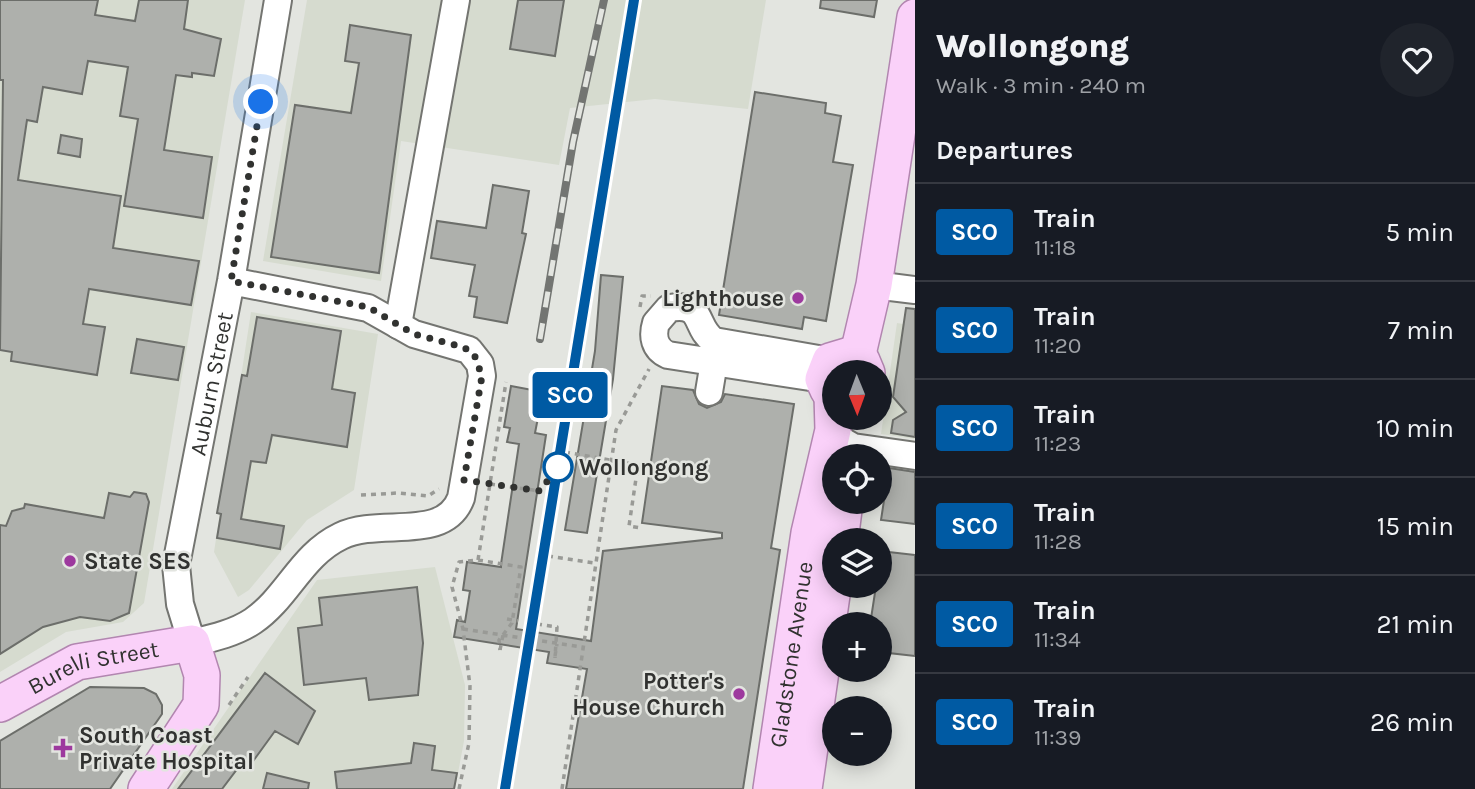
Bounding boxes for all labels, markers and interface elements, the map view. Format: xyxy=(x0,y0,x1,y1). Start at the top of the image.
button: heart xyxy=(1380,23,1454,97)
text: Wollongong xyxy=(936,27,1129,65)
text: Walk · 3 min · 240 m xyxy=(936,72,1146,99)
your location xyxy=(243,84,278,119)
text: Departures xyxy=(936,135,1073,166)
text: Train xyxy=(1034,203,1096,234)
text: 5 min xyxy=(1385,217,1454,248)
text: SCO xyxy=(951,218,998,246)
text: 11:18 xyxy=(1034,234,1076,261)
place label: Lighthouse xyxy=(662,285,784,312)
marker: Lighthouse xyxy=(790,290,806,306)
text: Train xyxy=(1034,301,1096,332)
street label: Auburn Street xyxy=(184,309,238,458)
text: 7 min xyxy=(1388,315,1454,346)
text: SCO xyxy=(951,316,998,344)
text: 11:20 xyxy=(1034,332,1081,359)
north arrow xyxy=(822,360,892,430)
map controls xyxy=(822,360,892,766)
line badge: SCO xyxy=(530,372,610,418)
text: SCO xyxy=(547,381,593,409)
text: Train xyxy=(1034,399,1096,430)
text: 10 min xyxy=(1376,413,1454,444)
text: SCO xyxy=(951,414,998,442)
text: 11:23 xyxy=(1034,430,1081,457)
button: locate xyxy=(822,444,892,514)
marker: Wollongong xyxy=(543,452,573,482)
place label: Wollongong xyxy=(579,454,708,481)
text: Train xyxy=(1034,497,1096,528)
text: 15 min xyxy=(1377,511,1454,542)
text: SCO xyxy=(951,512,998,540)
button: layers xyxy=(822,528,892,598)
text: 11:28 xyxy=(1034,528,1082,555)
place label: State SES xyxy=(84,548,191,575)
marker: State SES xyxy=(62,553,78,569)
street label: Gladstone Avenue xyxy=(764,560,818,749)
text: Train xyxy=(1034,595,1096,626)
text: 21 min xyxy=(1376,609,1454,640)
text: SCO xyxy=(951,610,998,638)
button: + xyxy=(822,612,892,682)
text: 11:34 xyxy=(1034,626,1081,653)
street label: Burelli Street xyxy=(23,635,161,700)
place label: Potter's House Church xyxy=(572,668,725,721)
marker: Potter's House Church xyxy=(731,686,747,702)
text: Train xyxy=(1034,693,1096,724)
button: − xyxy=(822,696,892,766)
text: 26 min xyxy=(1370,707,1454,738)
text: SCO xyxy=(951,708,998,736)
place label: South Coast Private Hospital xyxy=(79,722,254,775)
text: 11:39 xyxy=(1034,724,1081,751)
marker: South Coast Private Hospital xyxy=(53,738,73,758)

